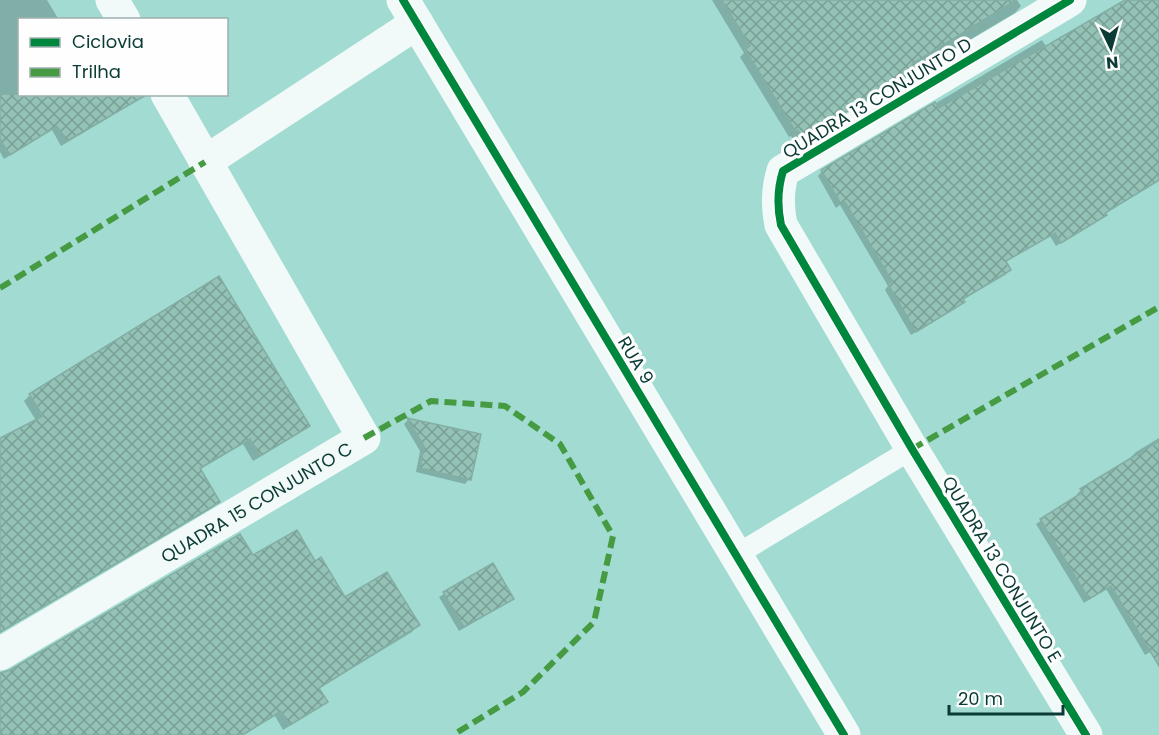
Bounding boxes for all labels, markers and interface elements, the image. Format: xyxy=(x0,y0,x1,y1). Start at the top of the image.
legend xyxy=(18,18,228,96)
north arrow xyxy=(1081,18,1141,78)
text: Ciclovia xyxy=(72,29,144,54)
street label: QUADRA 13 CONJUNTO D xyxy=(778,31,976,165)
text: N xyxy=(1105,50,1119,74)
text: Trilha xyxy=(72,59,121,84)
street label: RUA 9 xyxy=(612,332,660,388)
street label: QUADRA 15 CONJUNTO C xyxy=(156,435,357,568)
street label: QUADRA 13 CONJUNTO E xyxy=(936,471,1068,667)
scale bar xyxy=(949,678,1063,716)
text: 20 m xyxy=(958,686,1003,711)

